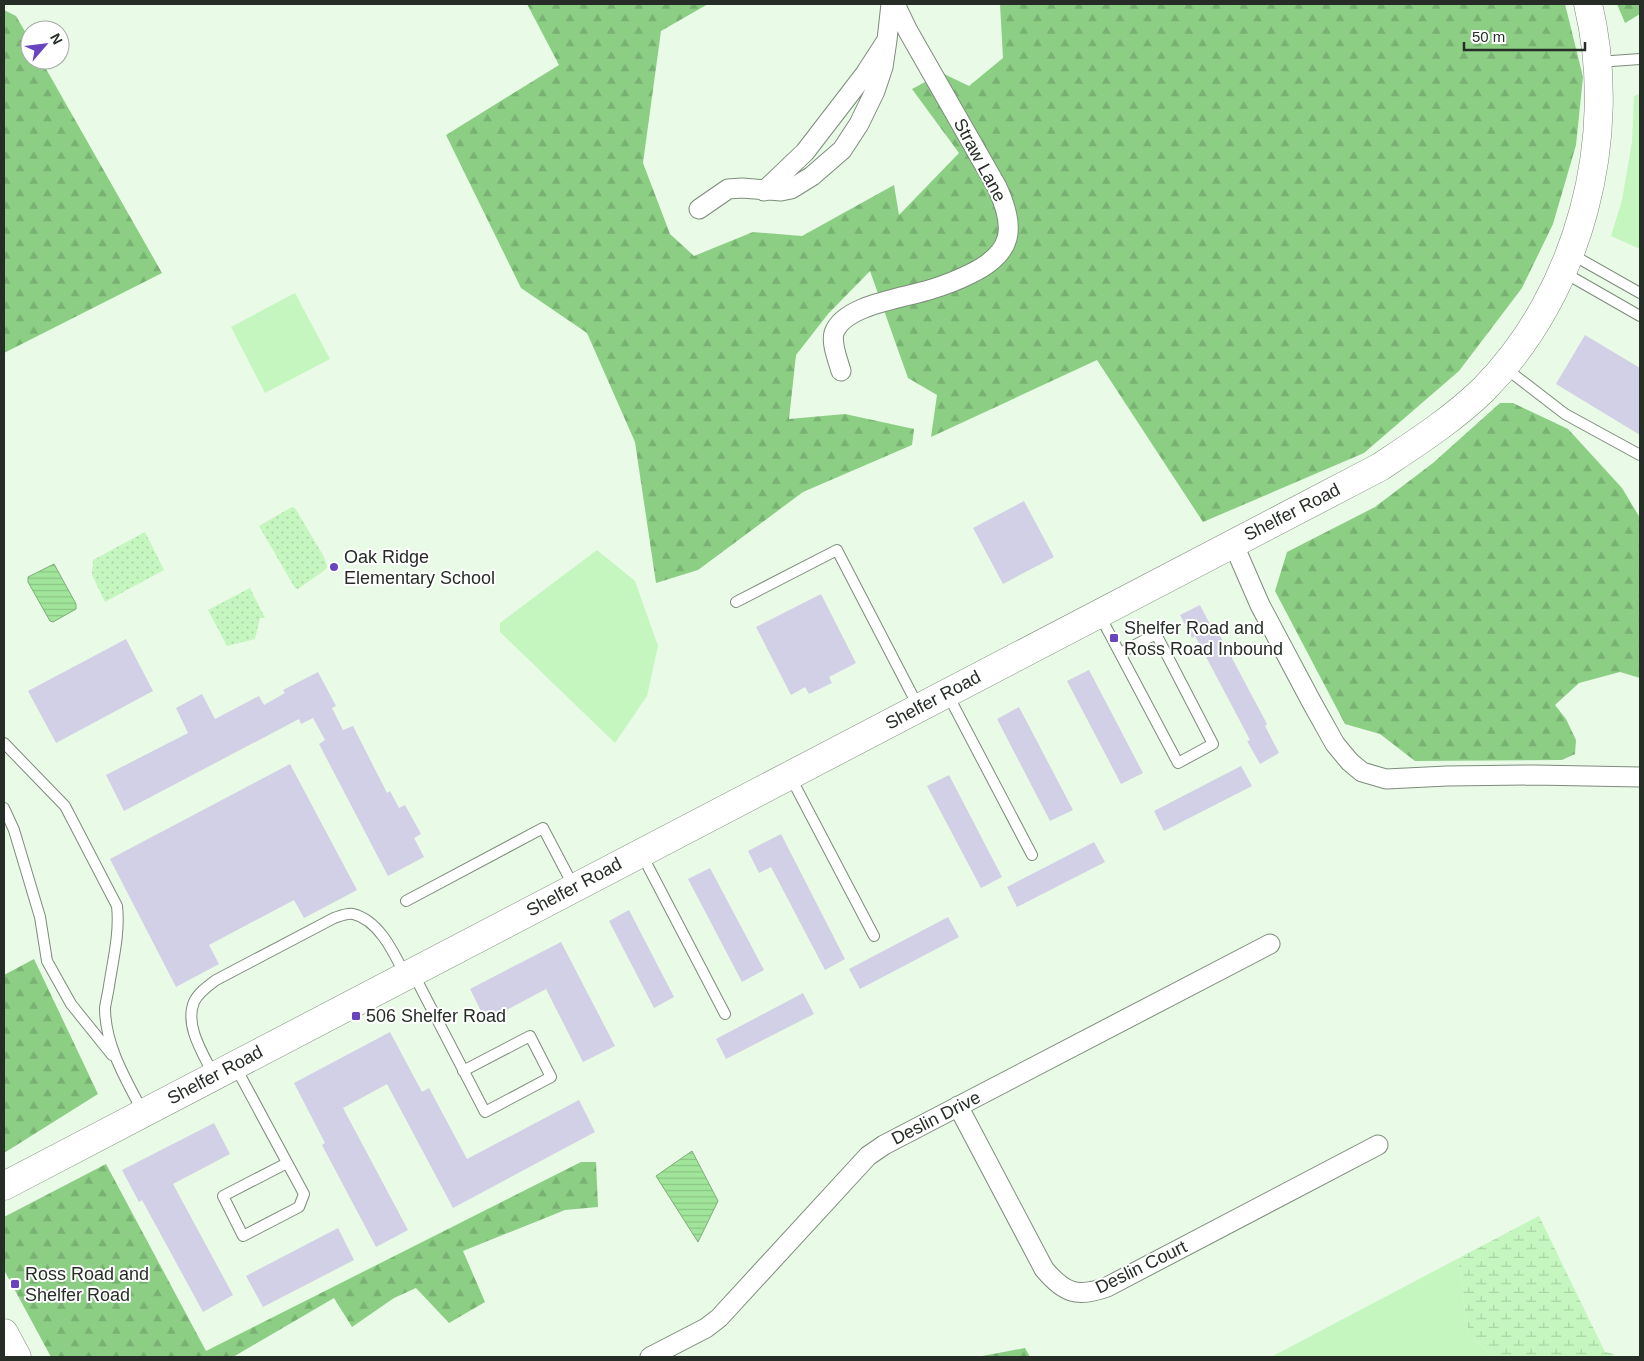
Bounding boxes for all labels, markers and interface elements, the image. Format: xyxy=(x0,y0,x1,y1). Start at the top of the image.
north arrow xyxy=(20,20,70,70)
scale bar xyxy=(1464,20,1585,52)
text: 50 m xyxy=(1472,28,1505,45)
text: N xyxy=(47,31,66,47)
street label: Straw Lane xyxy=(950,115,1010,205)
street label: Shelfer Road xyxy=(1241,479,1343,545)
place label: Oak Ridge Elementary School xyxy=(344,547,495,588)
marker: Oak Ridge Elementary School xyxy=(328,561,340,573)
place label: Shelfer Road and Ross Road Inbound xyxy=(1124,618,1283,659)
marker: Shelfer Road and Ross Road Inbound xyxy=(1108,632,1120,644)
street label: Shelfer Road xyxy=(882,667,984,733)
street label: Shelfer Road xyxy=(523,854,625,920)
place label: 506 Shelfer Road xyxy=(366,1006,506,1026)
marker: 506 Shelfer Road xyxy=(350,1010,362,1022)
street label: Shelfer Road xyxy=(164,1042,266,1108)
street label: Deslin Drive xyxy=(888,1087,984,1149)
street label: Deslin Court xyxy=(1092,1236,1190,1298)
place label: Ross Road and Shelfer Road xyxy=(25,1264,149,1305)
marker: Ross Road and Shelfer Road xyxy=(9,1278,21,1290)

